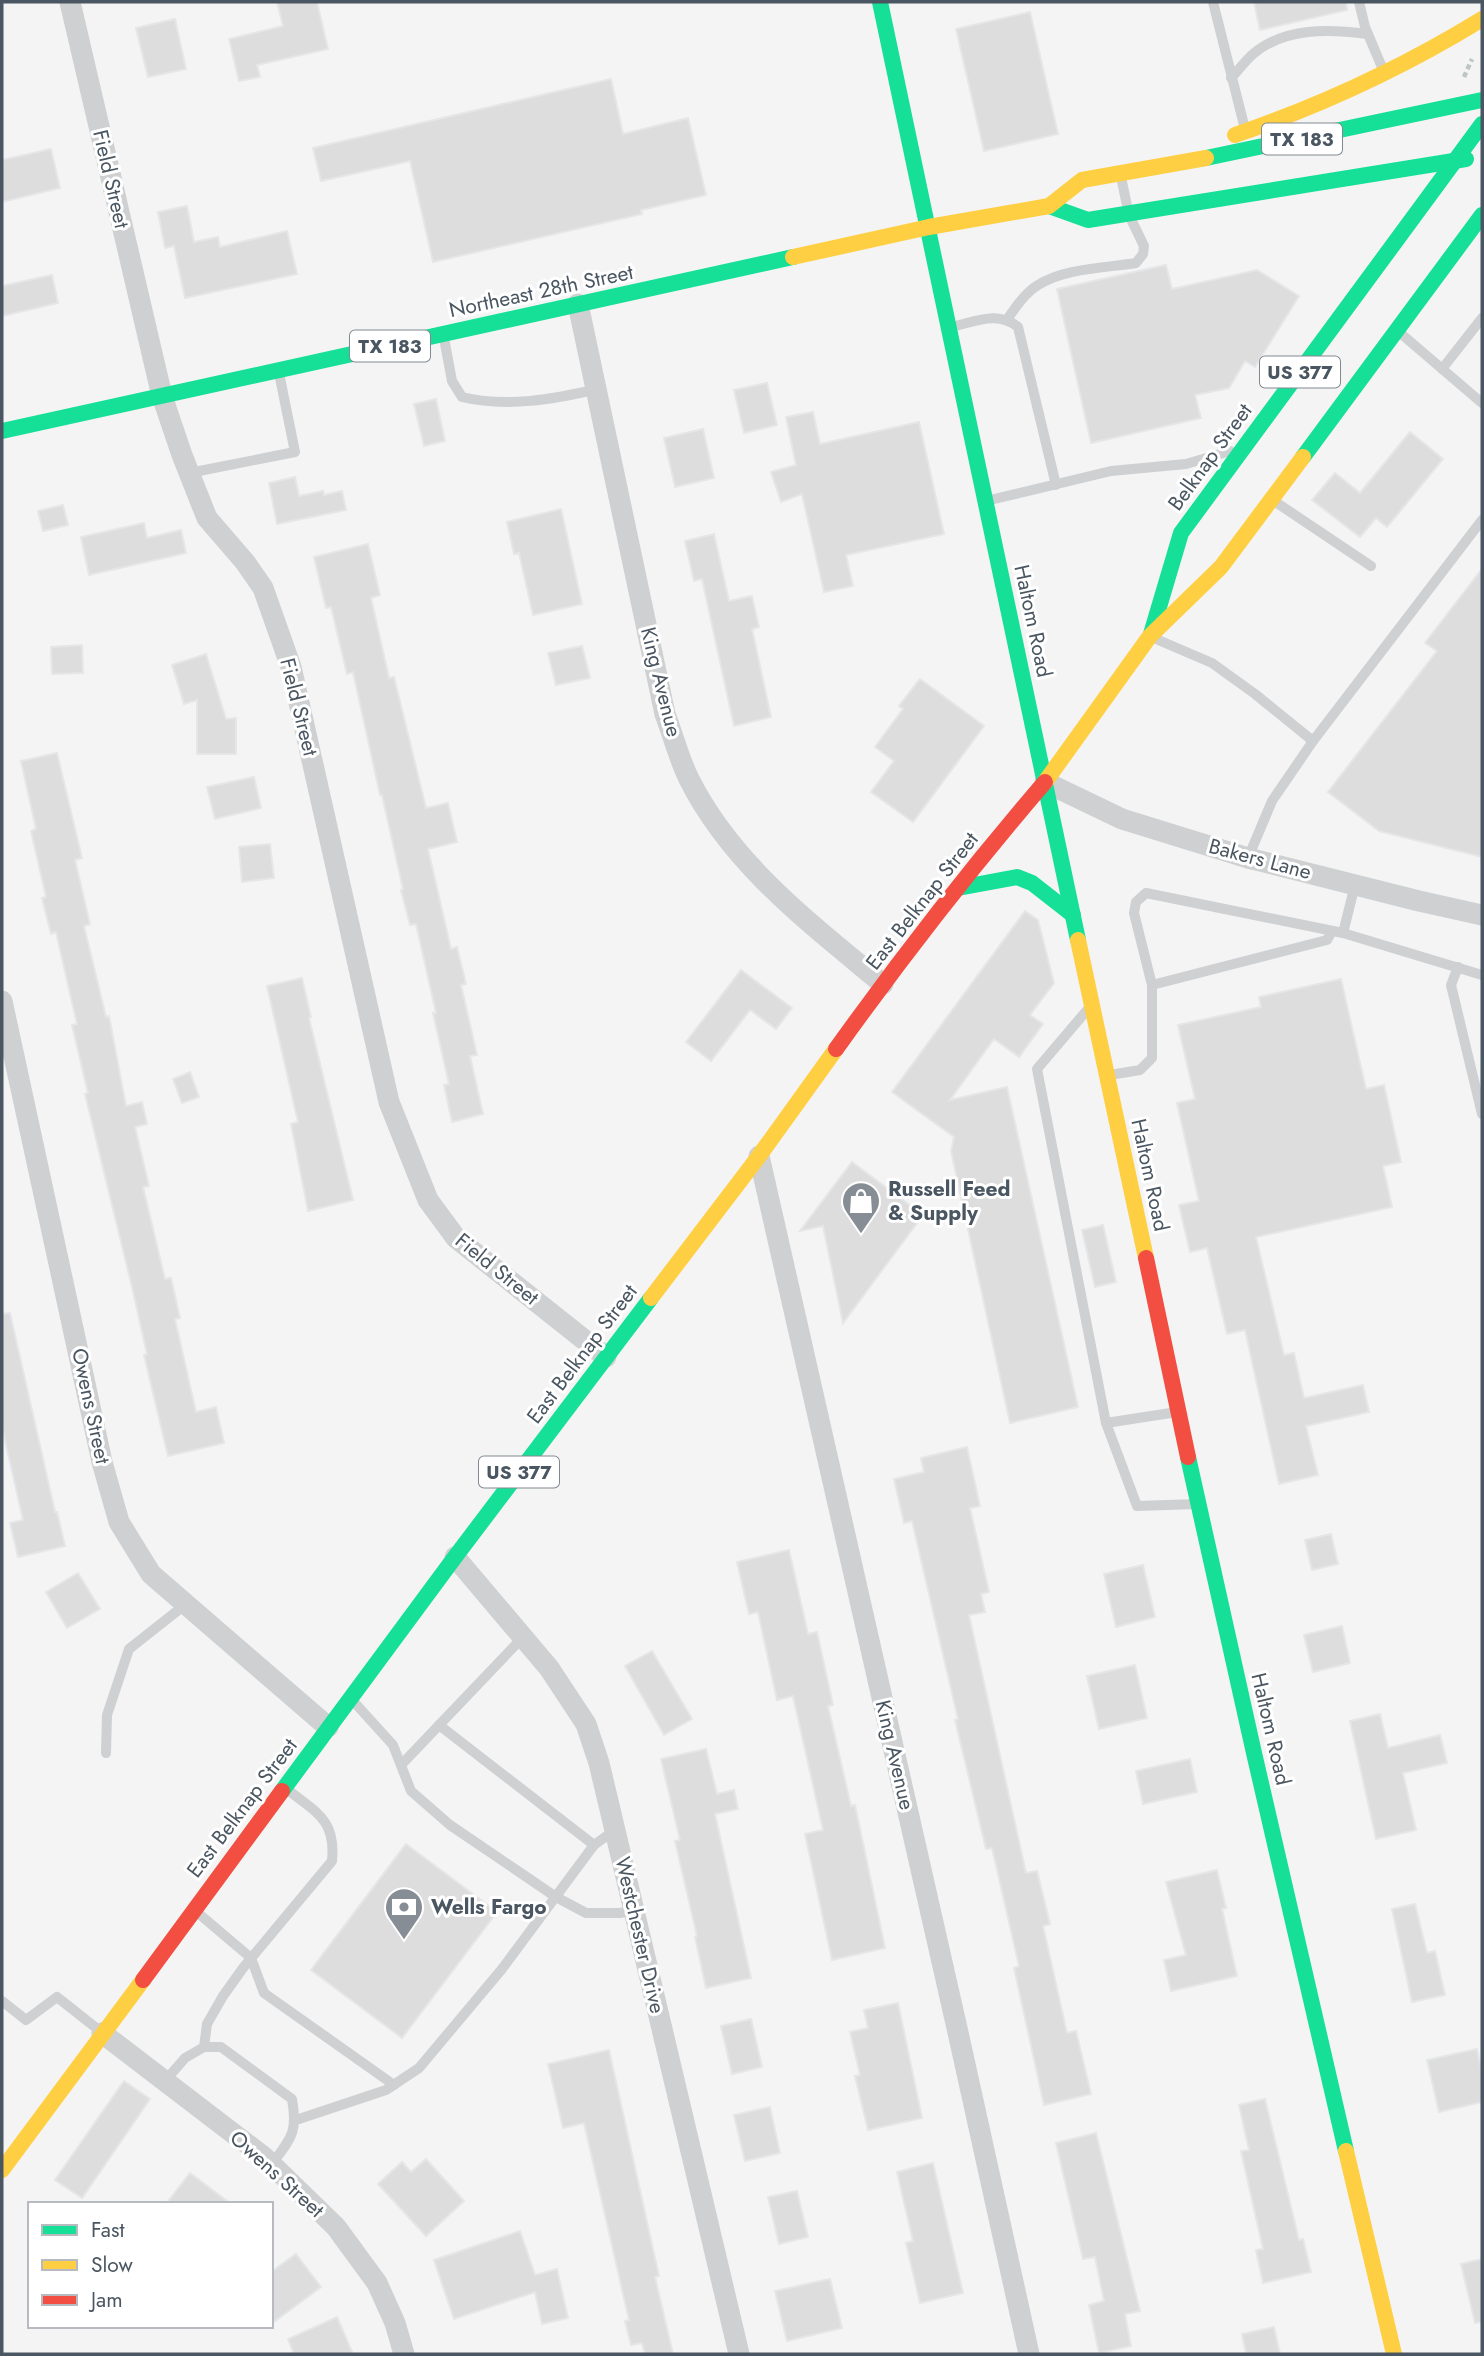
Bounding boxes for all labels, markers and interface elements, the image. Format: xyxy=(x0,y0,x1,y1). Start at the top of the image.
road number: TX 183 xyxy=(1262,124,1342,154)
street label: Field Street xyxy=(85,127,137,231)
street label: Northeast 28th Street xyxy=(446,257,636,325)
road number: TX 183 xyxy=(350,330,430,362)
road number: US 377 xyxy=(1260,356,1340,388)
street label: Belknap Street xyxy=(1161,397,1259,517)
street label: Haltom Road xyxy=(1006,562,1060,680)
street label: King Avenue xyxy=(633,624,689,740)
street label: Field Street xyxy=(272,655,326,759)
street label: East Belknap Street xyxy=(859,826,985,976)
street label: Bakers Lane xyxy=(1205,831,1315,887)
street label: Haltom Road xyxy=(1123,1116,1177,1234)
place label: Russell Feed & Supply xyxy=(888,1174,1011,1228)
shop icon: Russell Feed & Supply xyxy=(840,1180,882,1235)
street label: Field Street xyxy=(449,1226,545,1312)
street label: East Belknap Street xyxy=(520,1278,644,1430)
street label: Owens Street xyxy=(64,1345,118,1467)
road number: US 377 xyxy=(479,1456,559,1488)
street label: Haltom Road xyxy=(1244,1670,1298,1788)
street label: King Avenue xyxy=(868,1697,922,1813)
street label: East Belknap Street xyxy=(180,1732,304,1884)
street label: Westchester Drive xyxy=(607,1854,673,2016)
bank icon: Wells Fargo xyxy=(383,1886,425,1941)
place label: Wells Fargo xyxy=(431,1892,547,1922)
street label: Owens Street xyxy=(223,2124,331,2224)
legend xyxy=(28,2202,273,2328)
text: Fast xyxy=(91,2215,124,2245)
text: Slow xyxy=(91,2250,133,2280)
text: Jam xyxy=(88,2285,123,2315)

